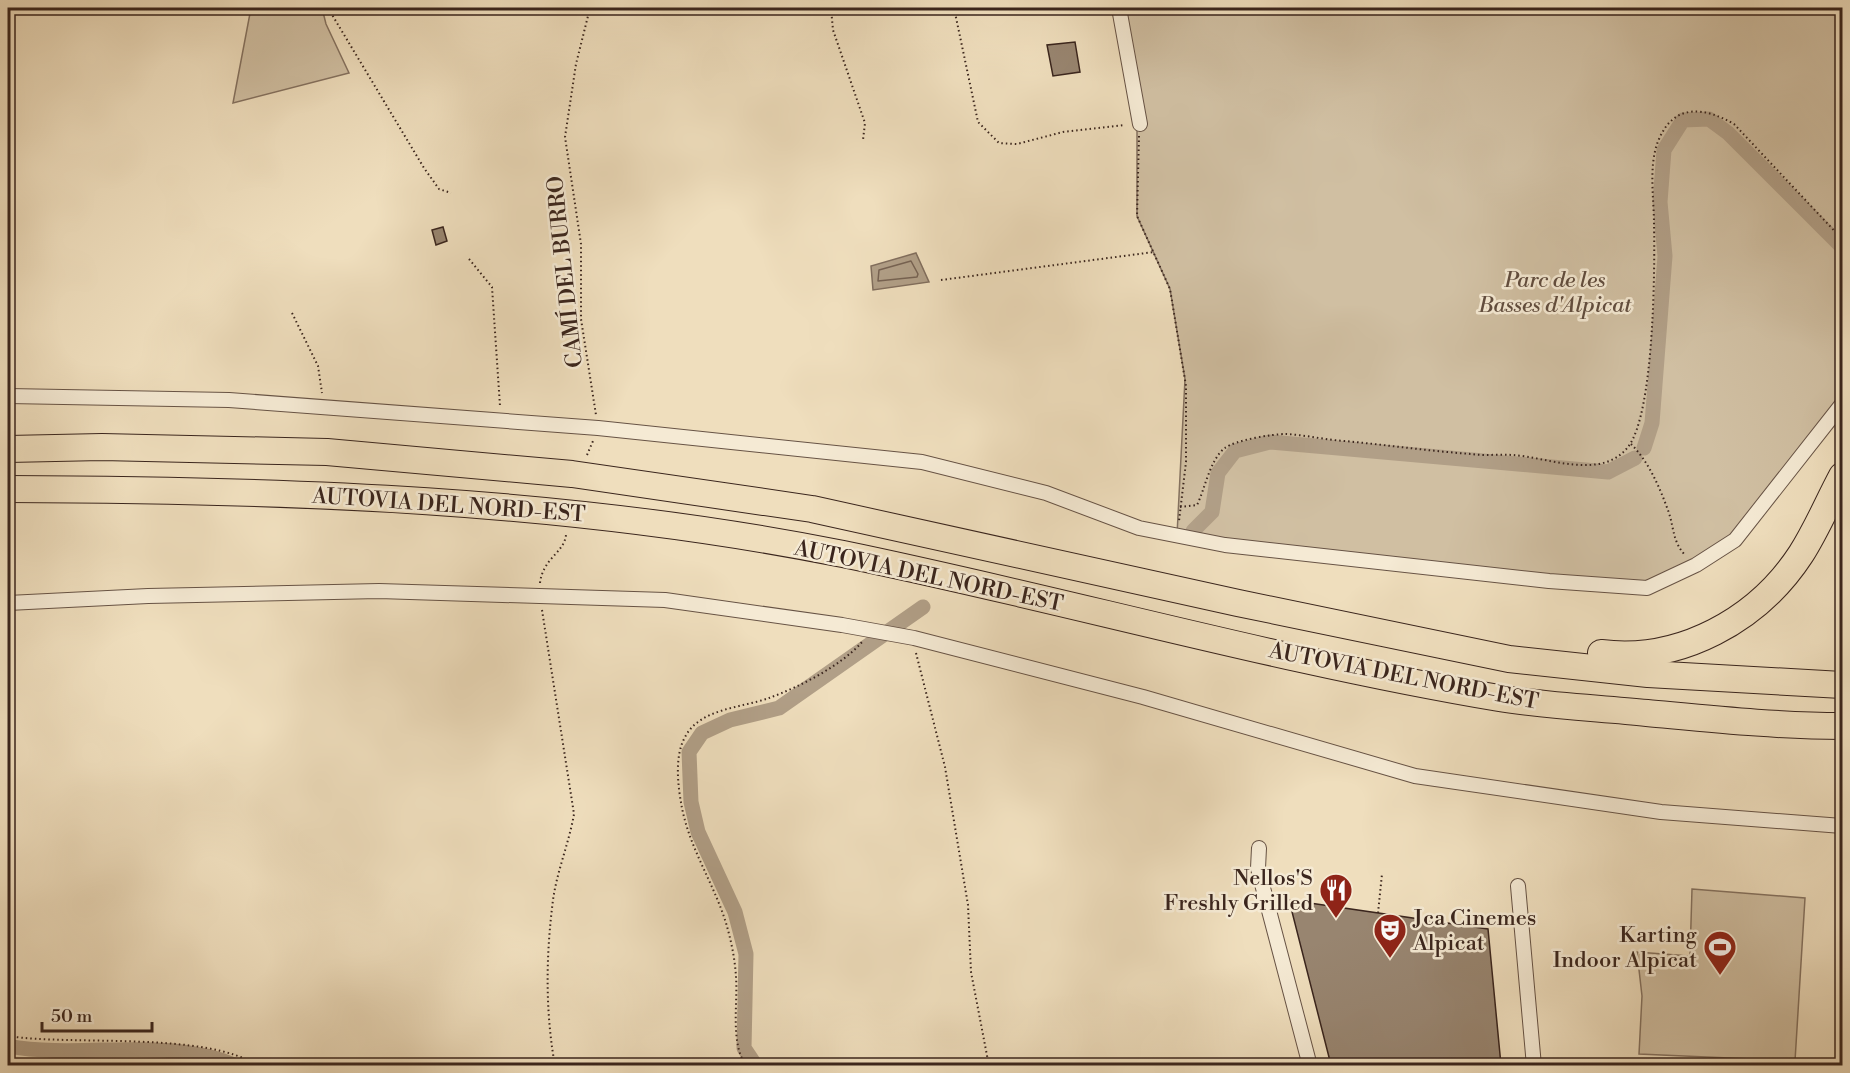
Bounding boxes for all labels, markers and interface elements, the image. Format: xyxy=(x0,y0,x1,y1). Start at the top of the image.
street label: CAMÍ DEL BURRO xyxy=(541,174,589,369)
park label: Parc de les Basses d'Alpicat xyxy=(1477,267,1632,319)
street label: AUTOVIA DEL NORD-EST xyxy=(310,482,587,529)
street label: AUTOVIA DEL NORD-EST xyxy=(791,535,1066,618)
street label: AUTOVIA DEL NORD-EST xyxy=(1266,637,1541,716)
place label: Nellos'S Freshly Grilled xyxy=(1164,865,1313,917)
restaurant icon: Nellos'S Freshly Grilled xyxy=(1318,872,1354,919)
place label: Jca Cinemes Alpicat xyxy=(1412,905,1537,957)
theatre icon: Jca Cinemes Alpicat xyxy=(1372,912,1408,959)
place label: Karting Indoor Alpicat xyxy=(1553,922,1698,974)
sports icon: Karting Indoor Alpicat xyxy=(1702,929,1738,976)
scale bar xyxy=(42,995,152,1033)
text: 50 m xyxy=(51,1005,93,1028)

